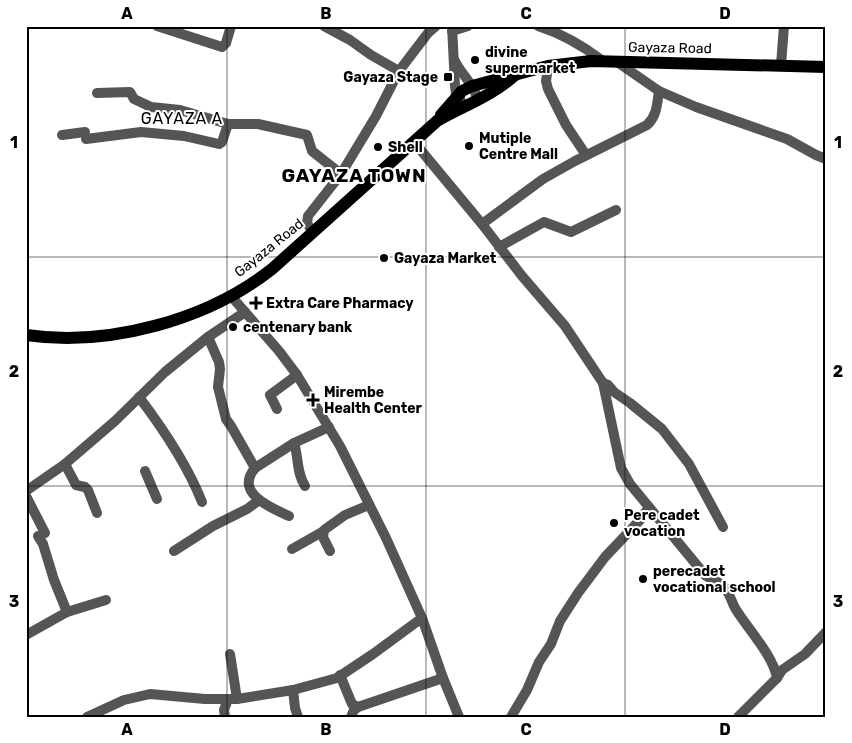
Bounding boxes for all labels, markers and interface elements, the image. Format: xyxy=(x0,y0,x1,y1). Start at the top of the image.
text: A xyxy=(121,4,133,23)
text: B xyxy=(320,4,332,23)
text: C xyxy=(520,4,532,23)
text: D xyxy=(719,4,731,23)
street label: Gayaza Road xyxy=(628,39,712,57)
place label: divine supermarket xyxy=(485,44,576,77)
marker: divine supermarket xyxy=(469,54,481,66)
place label: Gayaza Stage xyxy=(343,69,438,86)
marker: Gayaza Stage xyxy=(442,71,454,83)
district label: GAYAZA A xyxy=(141,109,223,128)
place label: Mutiple Centre Mall xyxy=(479,130,558,163)
text: 1 xyxy=(10,133,18,152)
text: 1 xyxy=(834,133,842,152)
place label: Shell xyxy=(388,139,423,156)
marker: Mutiple Centre Mall xyxy=(463,140,475,152)
marker: Shell xyxy=(372,141,384,153)
district label: GAYAZA TOWN xyxy=(281,164,427,187)
street label: Gayaza Road xyxy=(231,215,307,281)
place label: Gayaza Market xyxy=(394,250,497,267)
marker: Gayaza Market xyxy=(378,252,390,264)
place label: Extra Care Pharmacy xyxy=(266,295,414,312)
marker: Extra Care Pharmacy xyxy=(250,297,262,309)
place label: centenary bank xyxy=(243,319,353,336)
marker: centenary bank xyxy=(227,321,239,333)
text: 2 xyxy=(9,362,19,381)
text: 2 xyxy=(833,362,843,381)
place label: Mirembe Health Center xyxy=(324,384,423,417)
marker: Mirembe Health Center xyxy=(306,393,320,407)
place label: Pere cadet vocation xyxy=(624,507,700,540)
marker: Pere cadet vocation xyxy=(608,517,620,529)
place label: perecadet vocational school xyxy=(653,563,776,596)
marker: perecadet vocational school xyxy=(637,573,649,585)
text: 3 xyxy=(9,592,19,611)
text: 3 xyxy=(833,592,843,611)
text: A xyxy=(121,720,133,739)
text: B xyxy=(320,720,332,739)
text: C xyxy=(520,720,532,739)
text: D xyxy=(719,720,731,739)

